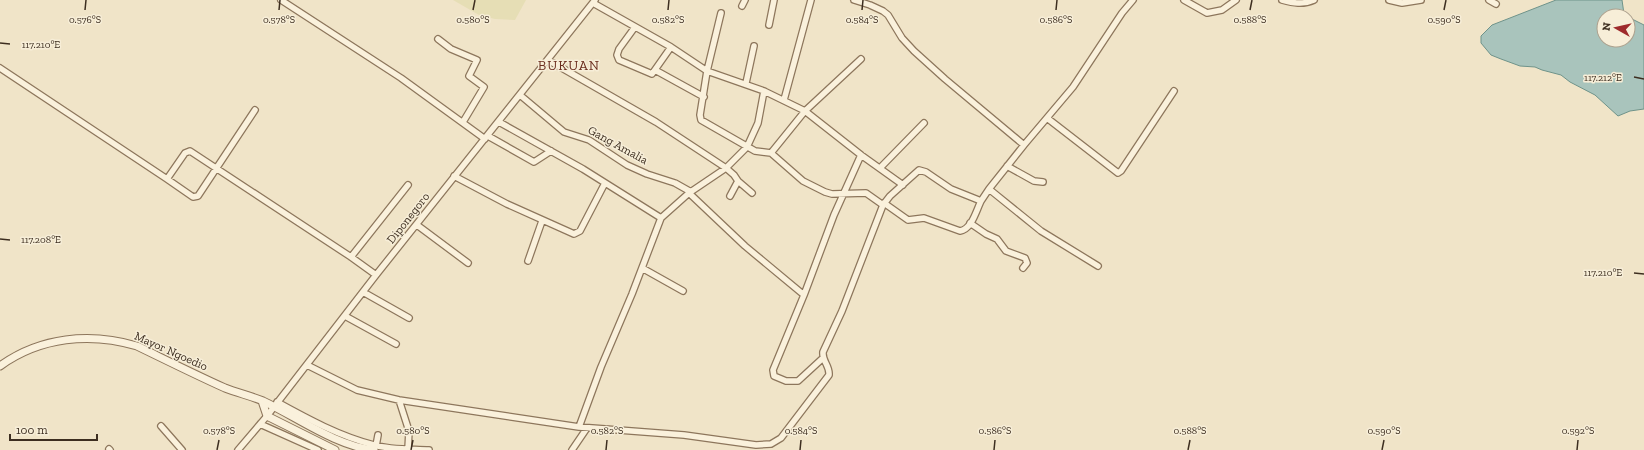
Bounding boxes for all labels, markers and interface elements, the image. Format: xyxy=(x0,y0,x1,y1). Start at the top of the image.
north arrow xyxy=(1596,8,1636,48)
text: 0.576°S xyxy=(69,14,101,26)
text: 0.578°S xyxy=(263,14,295,26)
text: 0.580°S xyxy=(456,14,490,26)
text: 0.582°S xyxy=(652,14,684,26)
text: 0.584°S xyxy=(846,14,878,26)
text: 0.586°S xyxy=(1040,14,1072,26)
text: 0.588°S xyxy=(1234,14,1266,26)
text: 0.590°S xyxy=(1427,14,1461,26)
text: N xyxy=(1600,21,1614,32)
text: 117.210°E xyxy=(22,39,60,51)
district label: BUKUAN xyxy=(538,57,600,74)
text: 117.212°E xyxy=(1584,72,1622,84)
street label: Gang Amalia xyxy=(586,123,651,167)
street label: Diponegoro xyxy=(384,190,432,246)
text: 117.208°E xyxy=(21,234,61,246)
text: 117.210°E xyxy=(1584,267,1622,279)
street label: Mayor Ngoedio xyxy=(132,329,210,373)
scale bar xyxy=(10,416,97,442)
text: 100 m xyxy=(16,423,48,437)
text: 0.578°S xyxy=(203,425,235,437)
text: 0.580°S xyxy=(396,425,430,437)
text: 0.582°S xyxy=(591,425,623,437)
text: 0.584°S xyxy=(785,425,817,437)
text: 0.586°S xyxy=(979,425,1011,437)
text: 0.588°S xyxy=(1174,425,1206,437)
text: 0.590°S xyxy=(1367,425,1401,437)
text: 0.592°S xyxy=(1562,425,1594,437)

